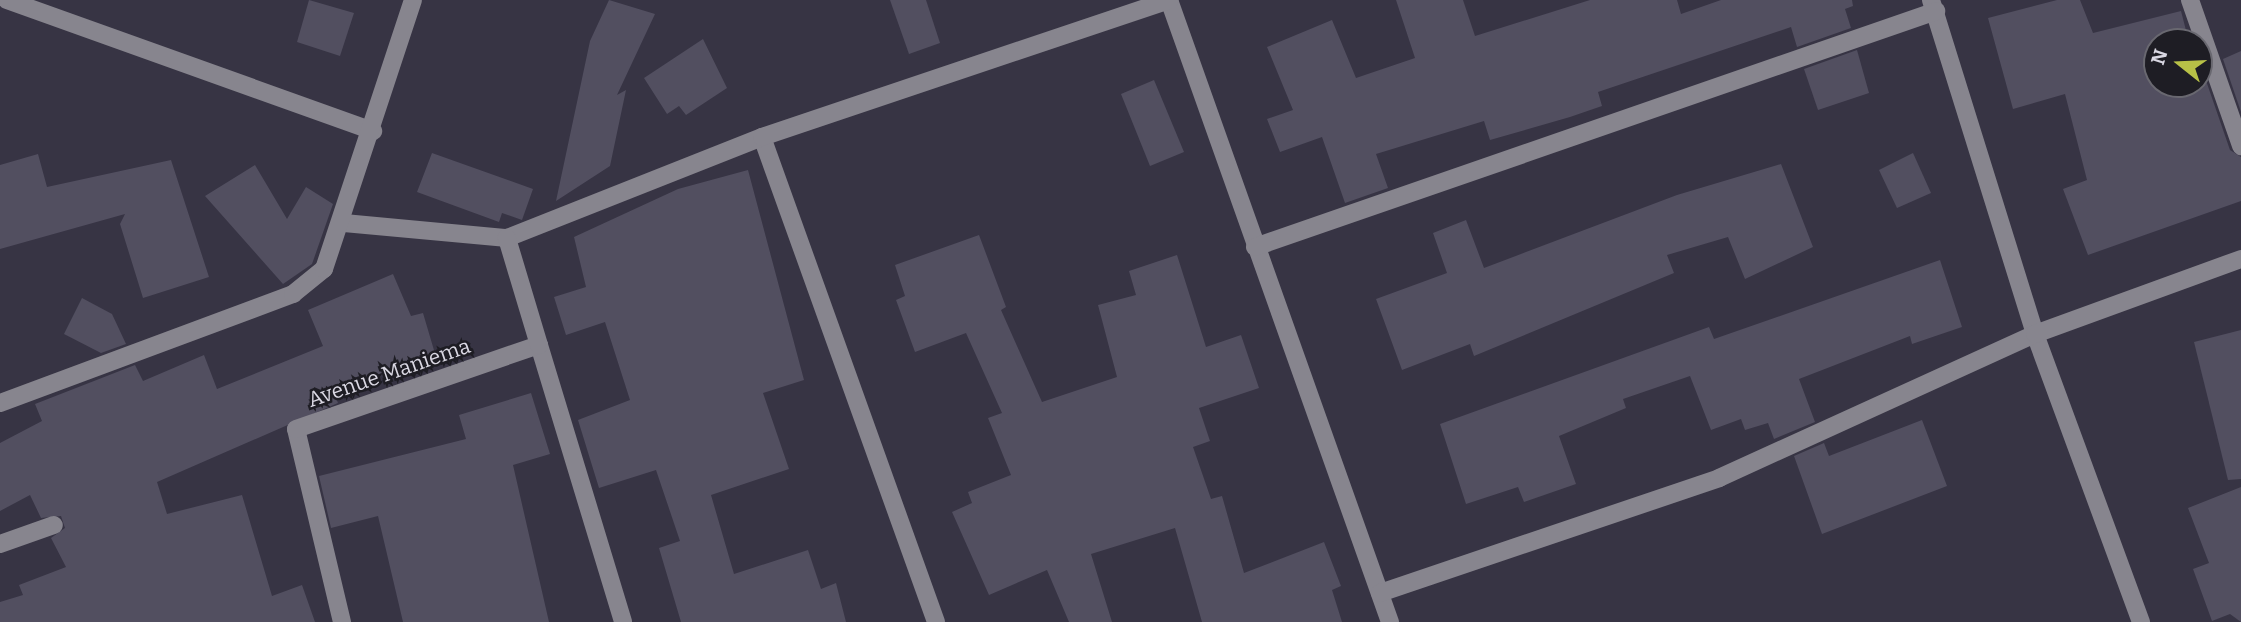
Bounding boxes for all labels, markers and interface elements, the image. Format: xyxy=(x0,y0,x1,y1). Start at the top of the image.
north arrow xyxy=(2143,28,2213,98)
text: N xyxy=(2146,46,2173,68)
street label: Avenue Maniema xyxy=(304,333,474,413)

